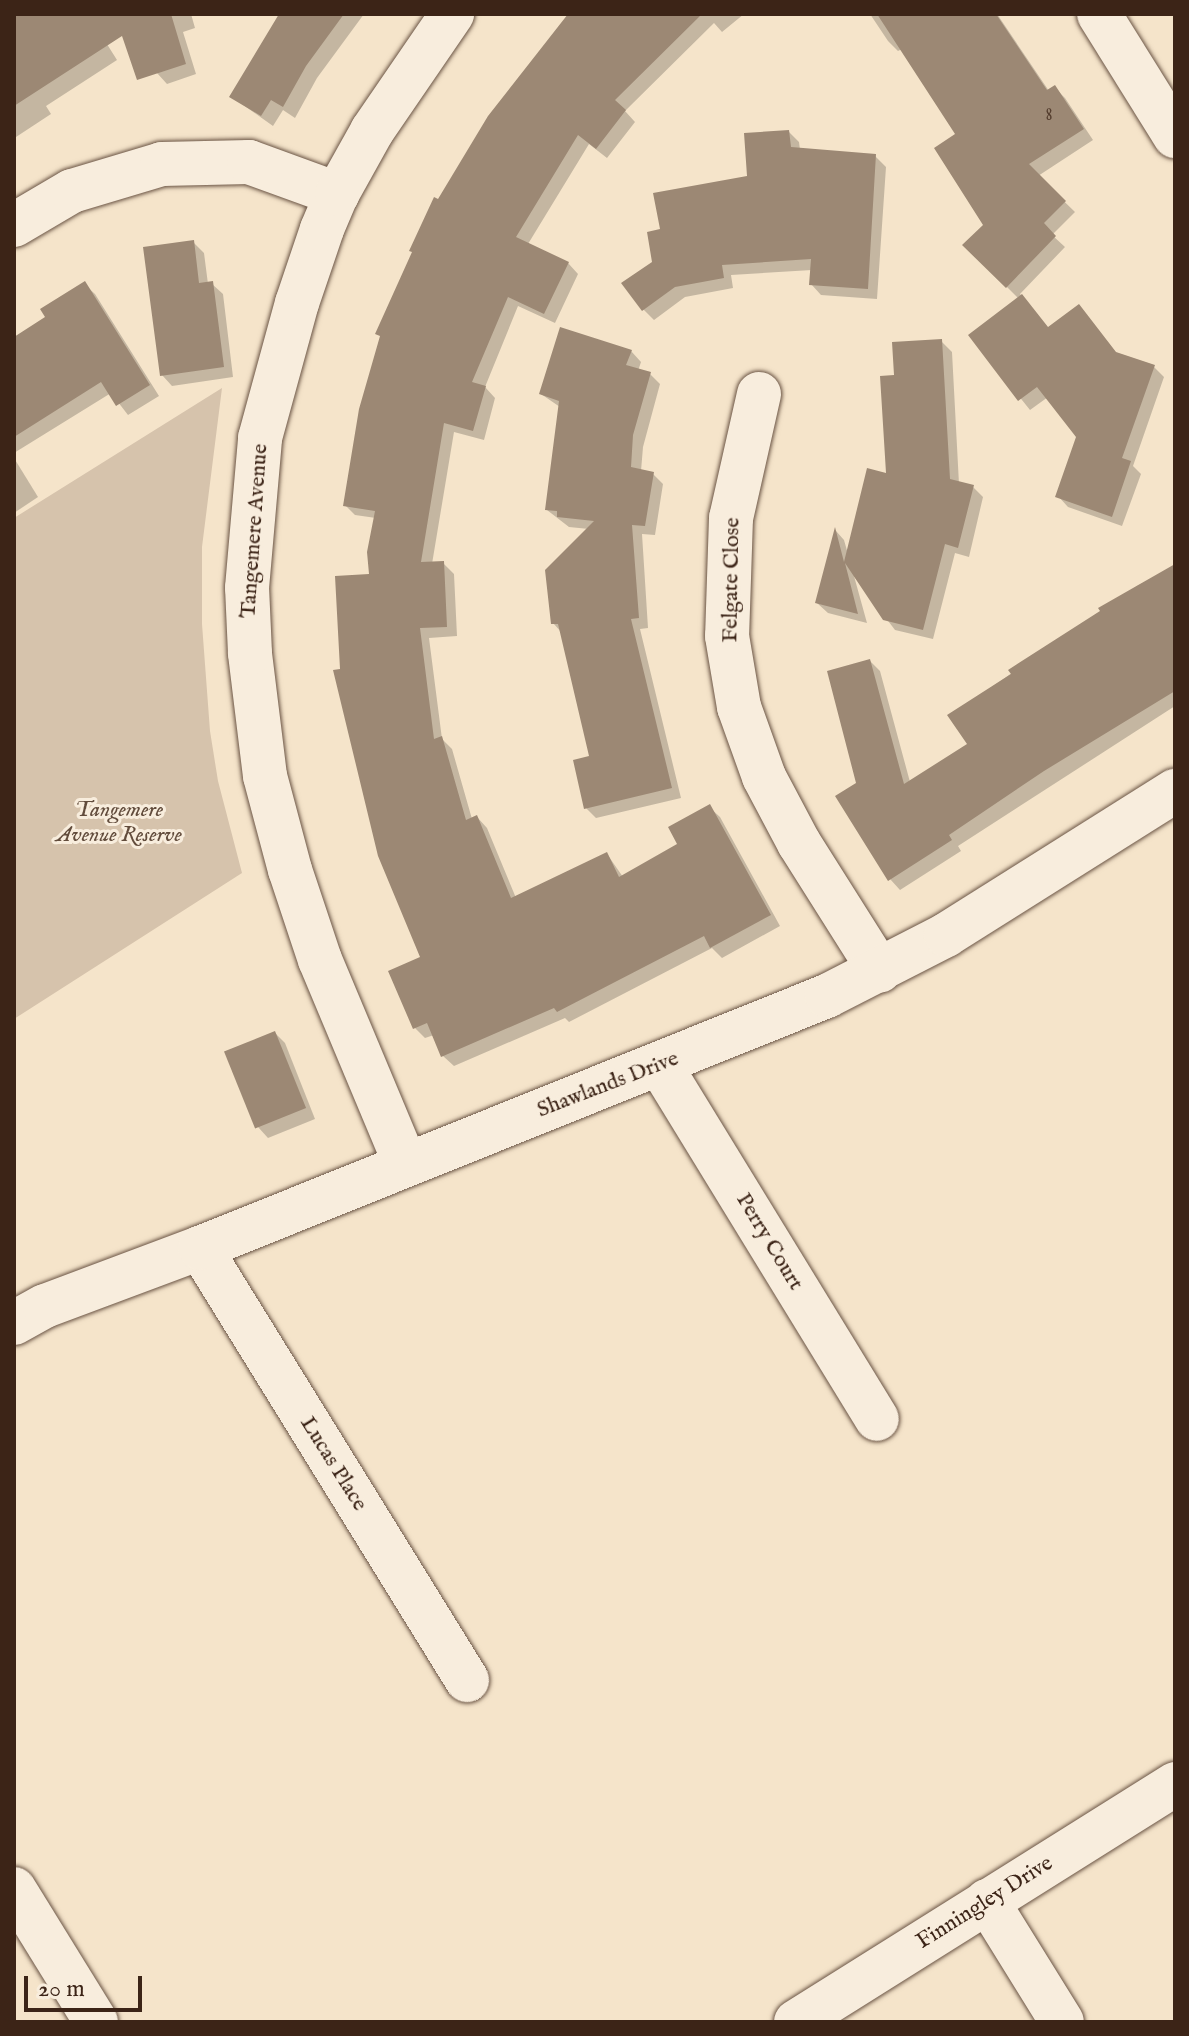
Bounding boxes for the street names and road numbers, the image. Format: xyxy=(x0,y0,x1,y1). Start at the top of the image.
street label: Tangemere Avenue xyxy=(236,443,274,619)
street label: Felgate Close xyxy=(718,517,746,643)
street label: Shawlands Drive xyxy=(534,1046,682,1124)
street label: Perry Court xyxy=(730,1189,808,1295)
street label: Lucas Place xyxy=(294,1412,372,1516)
street label: Finningley Drive xyxy=(912,1851,1058,1955)

